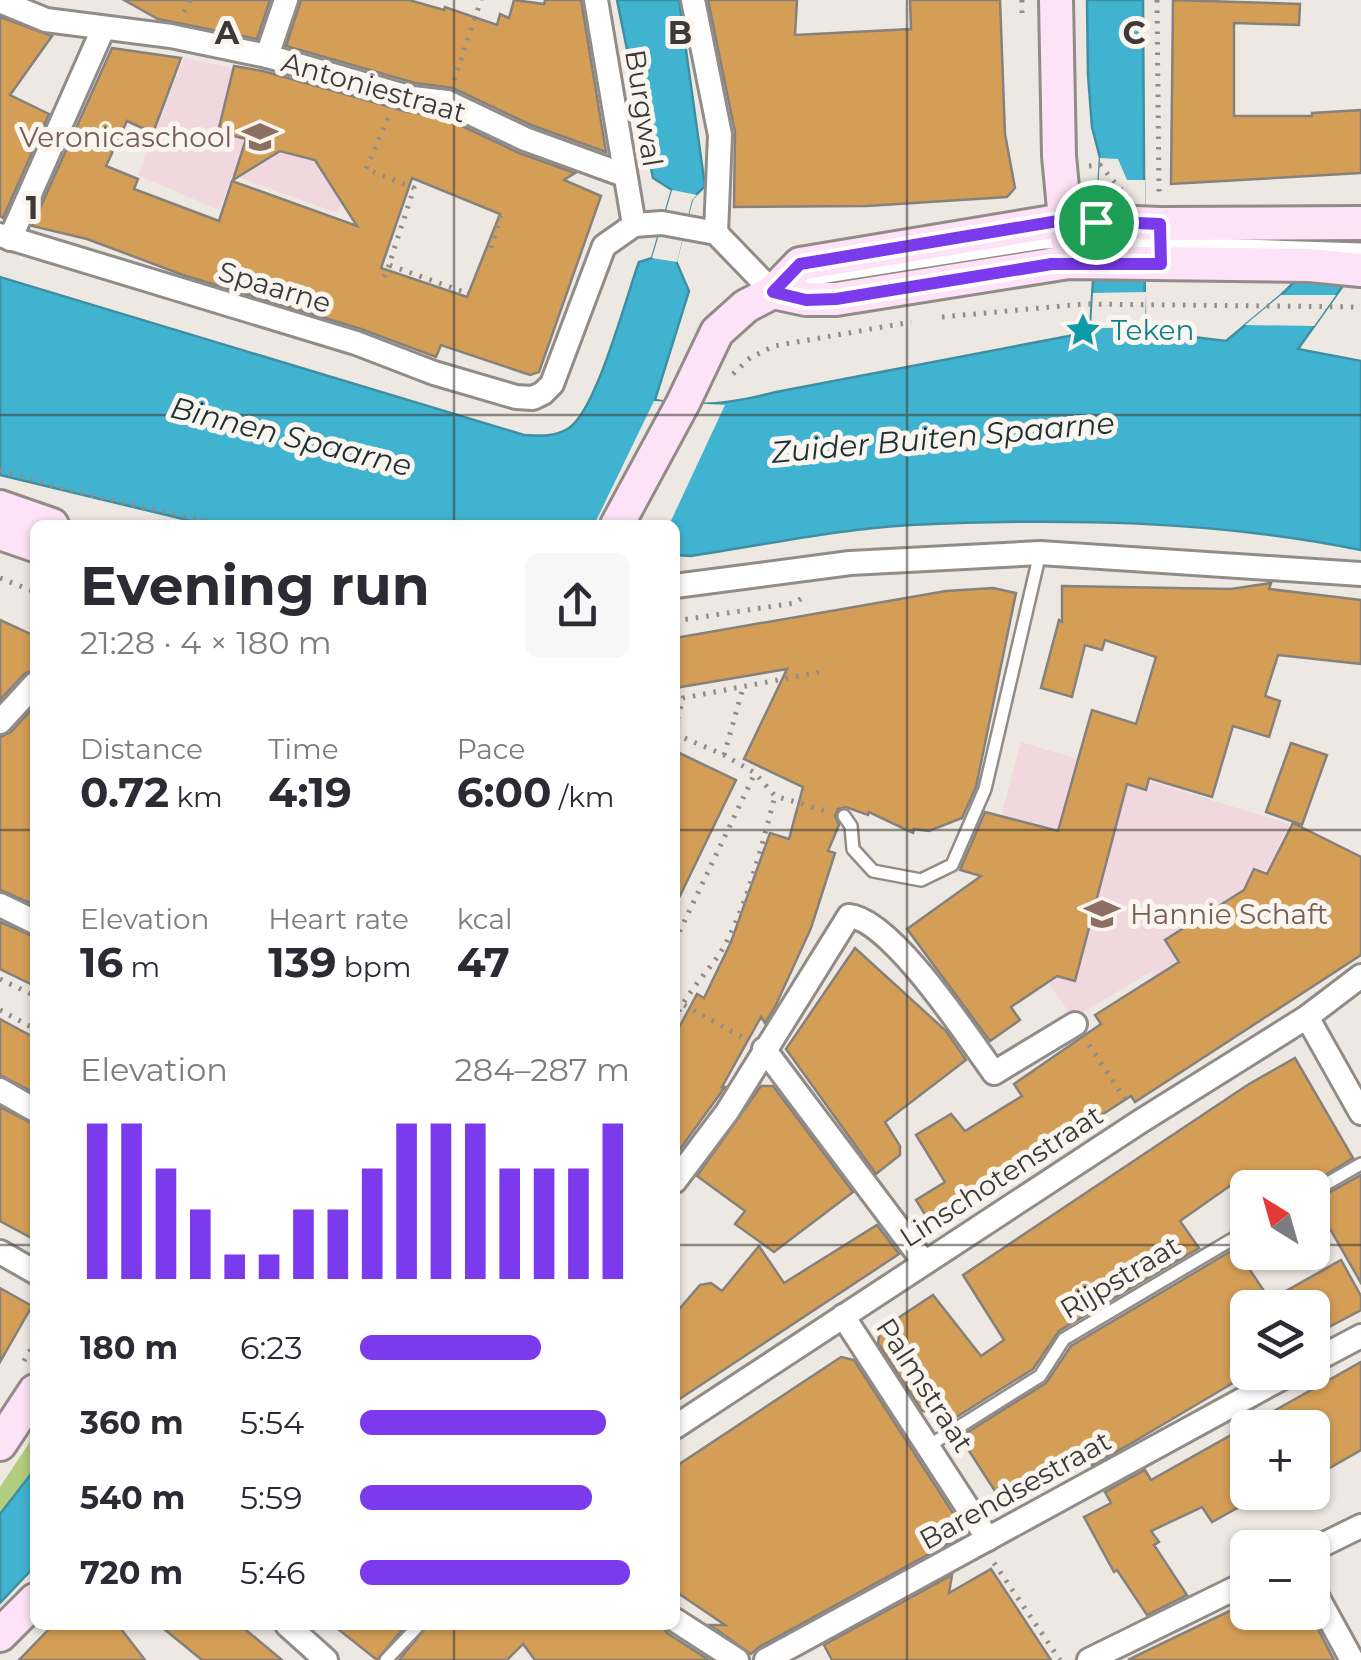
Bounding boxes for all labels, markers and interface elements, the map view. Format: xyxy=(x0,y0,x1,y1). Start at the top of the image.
text: A xyxy=(214,13,240,52)
text: B xyxy=(668,13,692,52)
text: C xyxy=(1122,13,1146,52)
street label: Antoniestraat xyxy=(278,44,470,130)
street label: Burgwal xyxy=(618,47,670,169)
school or university icon: Veronicaschool xyxy=(241,118,279,156)
place label: Veronicaschool xyxy=(19,120,232,154)
pin xyxy=(1054,180,1139,265)
text: 1 xyxy=(26,188,38,227)
icon: arrive xyxy=(1069,195,1124,250)
street label: Spaarne xyxy=(215,254,335,320)
place icon: Teken xyxy=(1064,311,1102,349)
place label: Teken xyxy=(1111,313,1194,347)
water label: Binnen Spaarne xyxy=(167,389,416,484)
water label: Zuider Buiten Spaarne xyxy=(769,404,1116,471)
text: Evening run xyxy=(80,552,430,619)
button: share xyxy=(525,553,630,658)
text: 21:28 · 4 × 180 m xyxy=(80,623,332,662)
text: Distance xyxy=(80,732,203,766)
text: Time xyxy=(268,732,339,766)
text: Pace xyxy=(457,732,525,766)
text: 0.72 xyxy=(80,766,169,818)
text: 4:19 xyxy=(268,766,352,818)
text: 6:00 xyxy=(457,766,551,818)
text: km xyxy=(169,780,223,814)
text: /km xyxy=(551,780,615,814)
school or university icon: Hannie Schaft xyxy=(1083,895,1121,933)
place label: Hannie Schaft xyxy=(1130,897,1328,931)
text: Elevation xyxy=(80,902,209,936)
text: Heart rate xyxy=(268,902,409,936)
text: kcal xyxy=(457,902,513,936)
text: 16 xyxy=(80,936,123,988)
text: 139 xyxy=(268,936,336,988)
text: 47 xyxy=(457,936,510,988)
text: m xyxy=(123,950,160,984)
text: bpm xyxy=(336,950,411,984)
text: Elevation xyxy=(80,1050,228,1089)
text: 284–287 m xyxy=(455,1050,630,1089)
street label: Linschotenstraat xyxy=(893,1098,1109,1254)
north arrow xyxy=(1230,1170,1330,1270)
map controls xyxy=(1230,1170,1330,1630)
street label: Rijpstraat xyxy=(1054,1228,1186,1326)
button: layers xyxy=(1230,1290,1330,1390)
street label: Palmstraat xyxy=(869,1312,981,1458)
text: 180 m xyxy=(80,1328,178,1367)
text: 6:23 xyxy=(240,1328,303,1367)
text: 360 m xyxy=(80,1403,184,1442)
text: 5:54 xyxy=(240,1403,304,1442)
button: + xyxy=(1230,1410,1330,1510)
street label: Barendsestraat xyxy=(913,1423,1117,1557)
text: 540 m xyxy=(80,1478,185,1517)
text: 5:59 xyxy=(240,1478,303,1517)
button: − xyxy=(1230,1530,1330,1630)
text: 720 m xyxy=(80,1553,183,1592)
text: 5:46 xyxy=(240,1553,306,1592)

